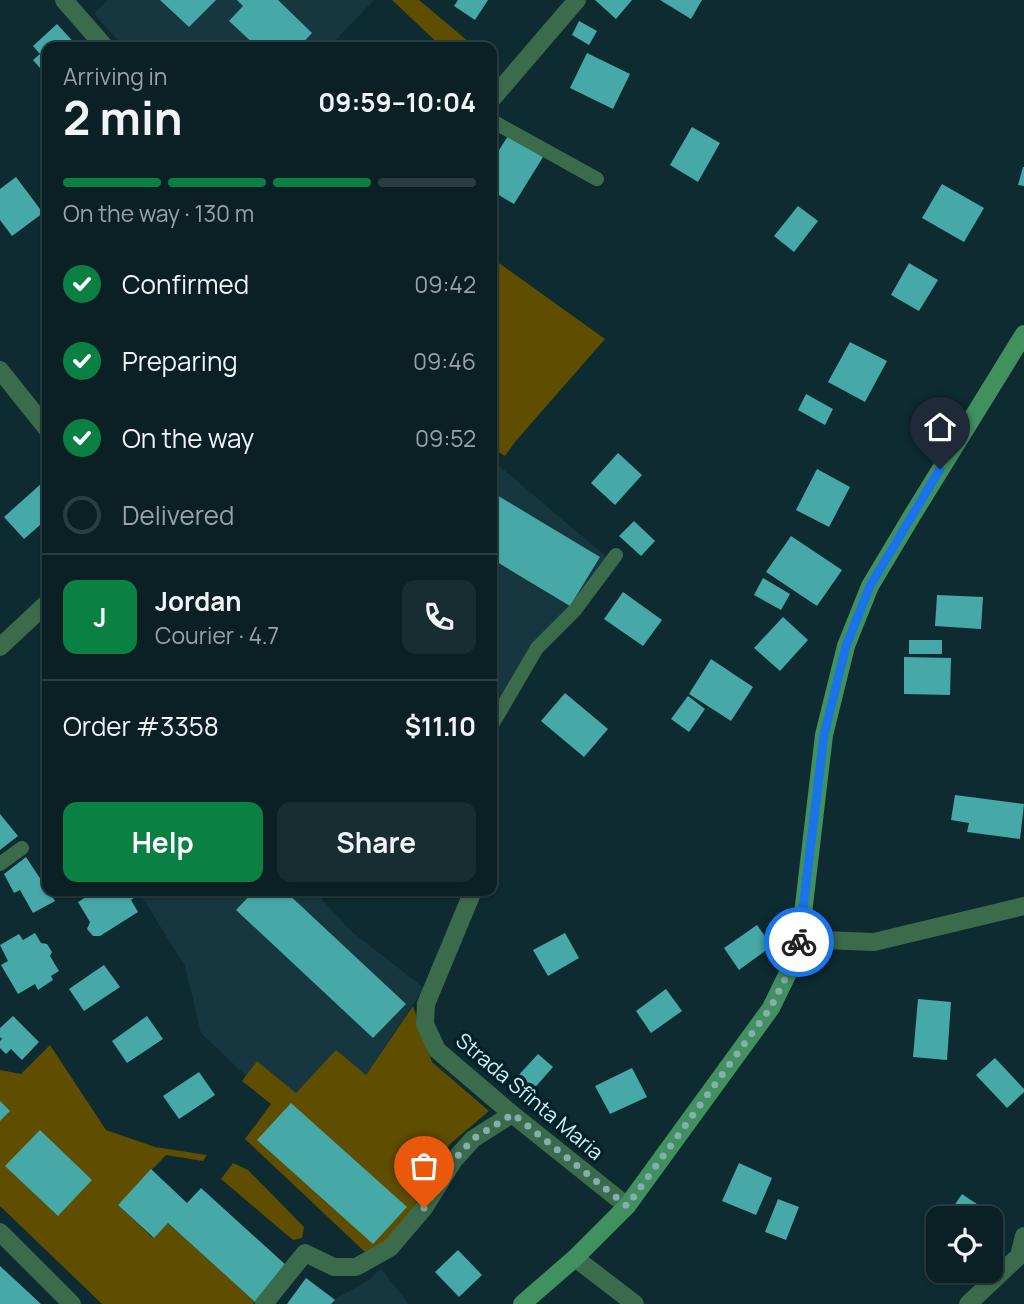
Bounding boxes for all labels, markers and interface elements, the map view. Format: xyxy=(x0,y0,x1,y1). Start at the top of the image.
text: Arriving in xyxy=(63,60,168,92)
text: 09:59–10:04 xyxy=(318,84,476,120)
text: 2 min xyxy=(63,86,183,149)
text: On the way · 130 m xyxy=(63,197,254,229)
icon: check xyxy=(63,265,101,303)
text: Confirmed xyxy=(122,266,249,302)
text: 09:42 xyxy=(414,268,476,300)
icon: check xyxy=(63,342,101,380)
text: Preparing xyxy=(122,343,238,379)
text: 09:46 xyxy=(413,345,476,377)
pin xyxy=(910,397,970,469)
icon: home xyxy=(921,408,959,446)
icon: check xyxy=(63,419,101,457)
text: On the way xyxy=(122,420,254,456)
text: 09:52 xyxy=(415,422,476,454)
text: Delivered xyxy=(122,497,234,533)
button: phone xyxy=(402,580,476,654)
text: Jordan xyxy=(155,583,241,619)
text: J xyxy=(93,599,107,635)
text: Courier · 4.7 xyxy=(155,619,279,651)
text: Order #3358 xyxy=(63,708,219,744)
text: $11.10 xyxy=(405,708,476,744)
button: Help xyxy=(63,802,263,882)
button: Share xyxy=(277,802,476,882)
courier xyxy=(764,907,834,977)
icon: bike xyxy=(780,923,818,961)
street label: Strada Sfînta Maria xyxy=(450,1026,610,1166)
pin xyxy=(394,1136,454,1208)
icon: bag xyxy=(405,1147,443,1185)
map controls xyxy=(926,1206,1003,1283)
button: locate xyxy=(926,1206,1003,1283)

